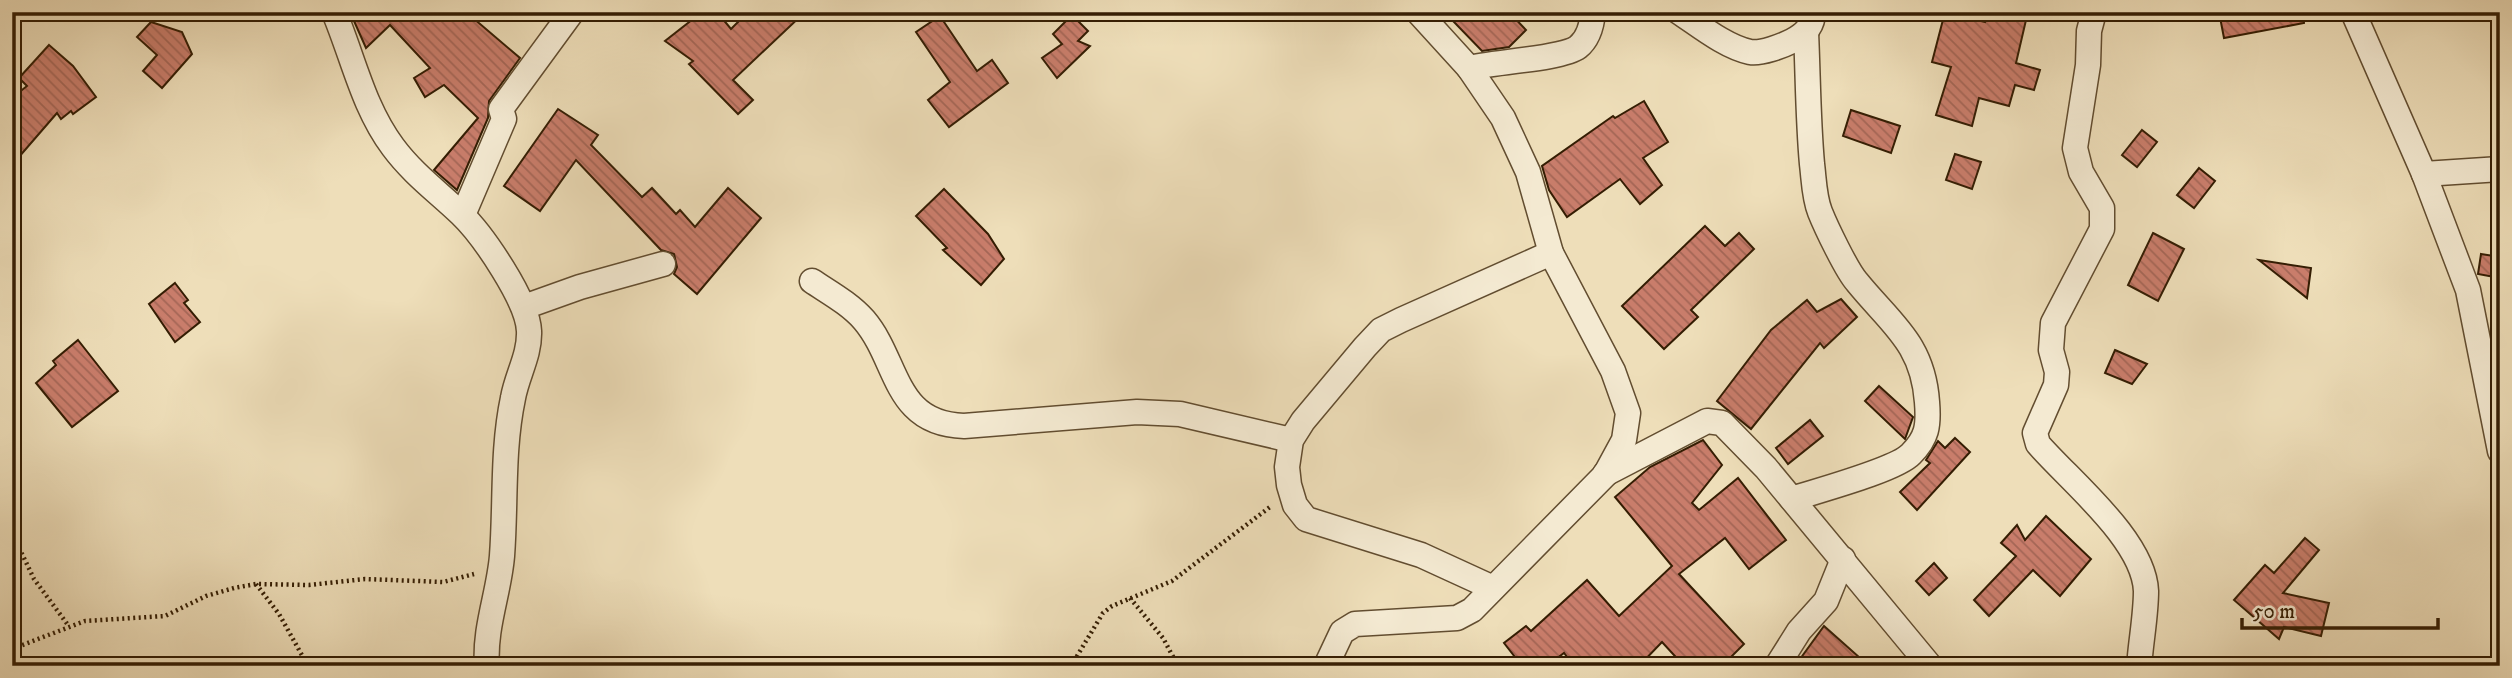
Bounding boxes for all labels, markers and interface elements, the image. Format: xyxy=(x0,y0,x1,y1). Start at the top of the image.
scale bar xyxy=(2242,587,2438,631)
text: 50 m xyxy=(2253,599,2295,625)

